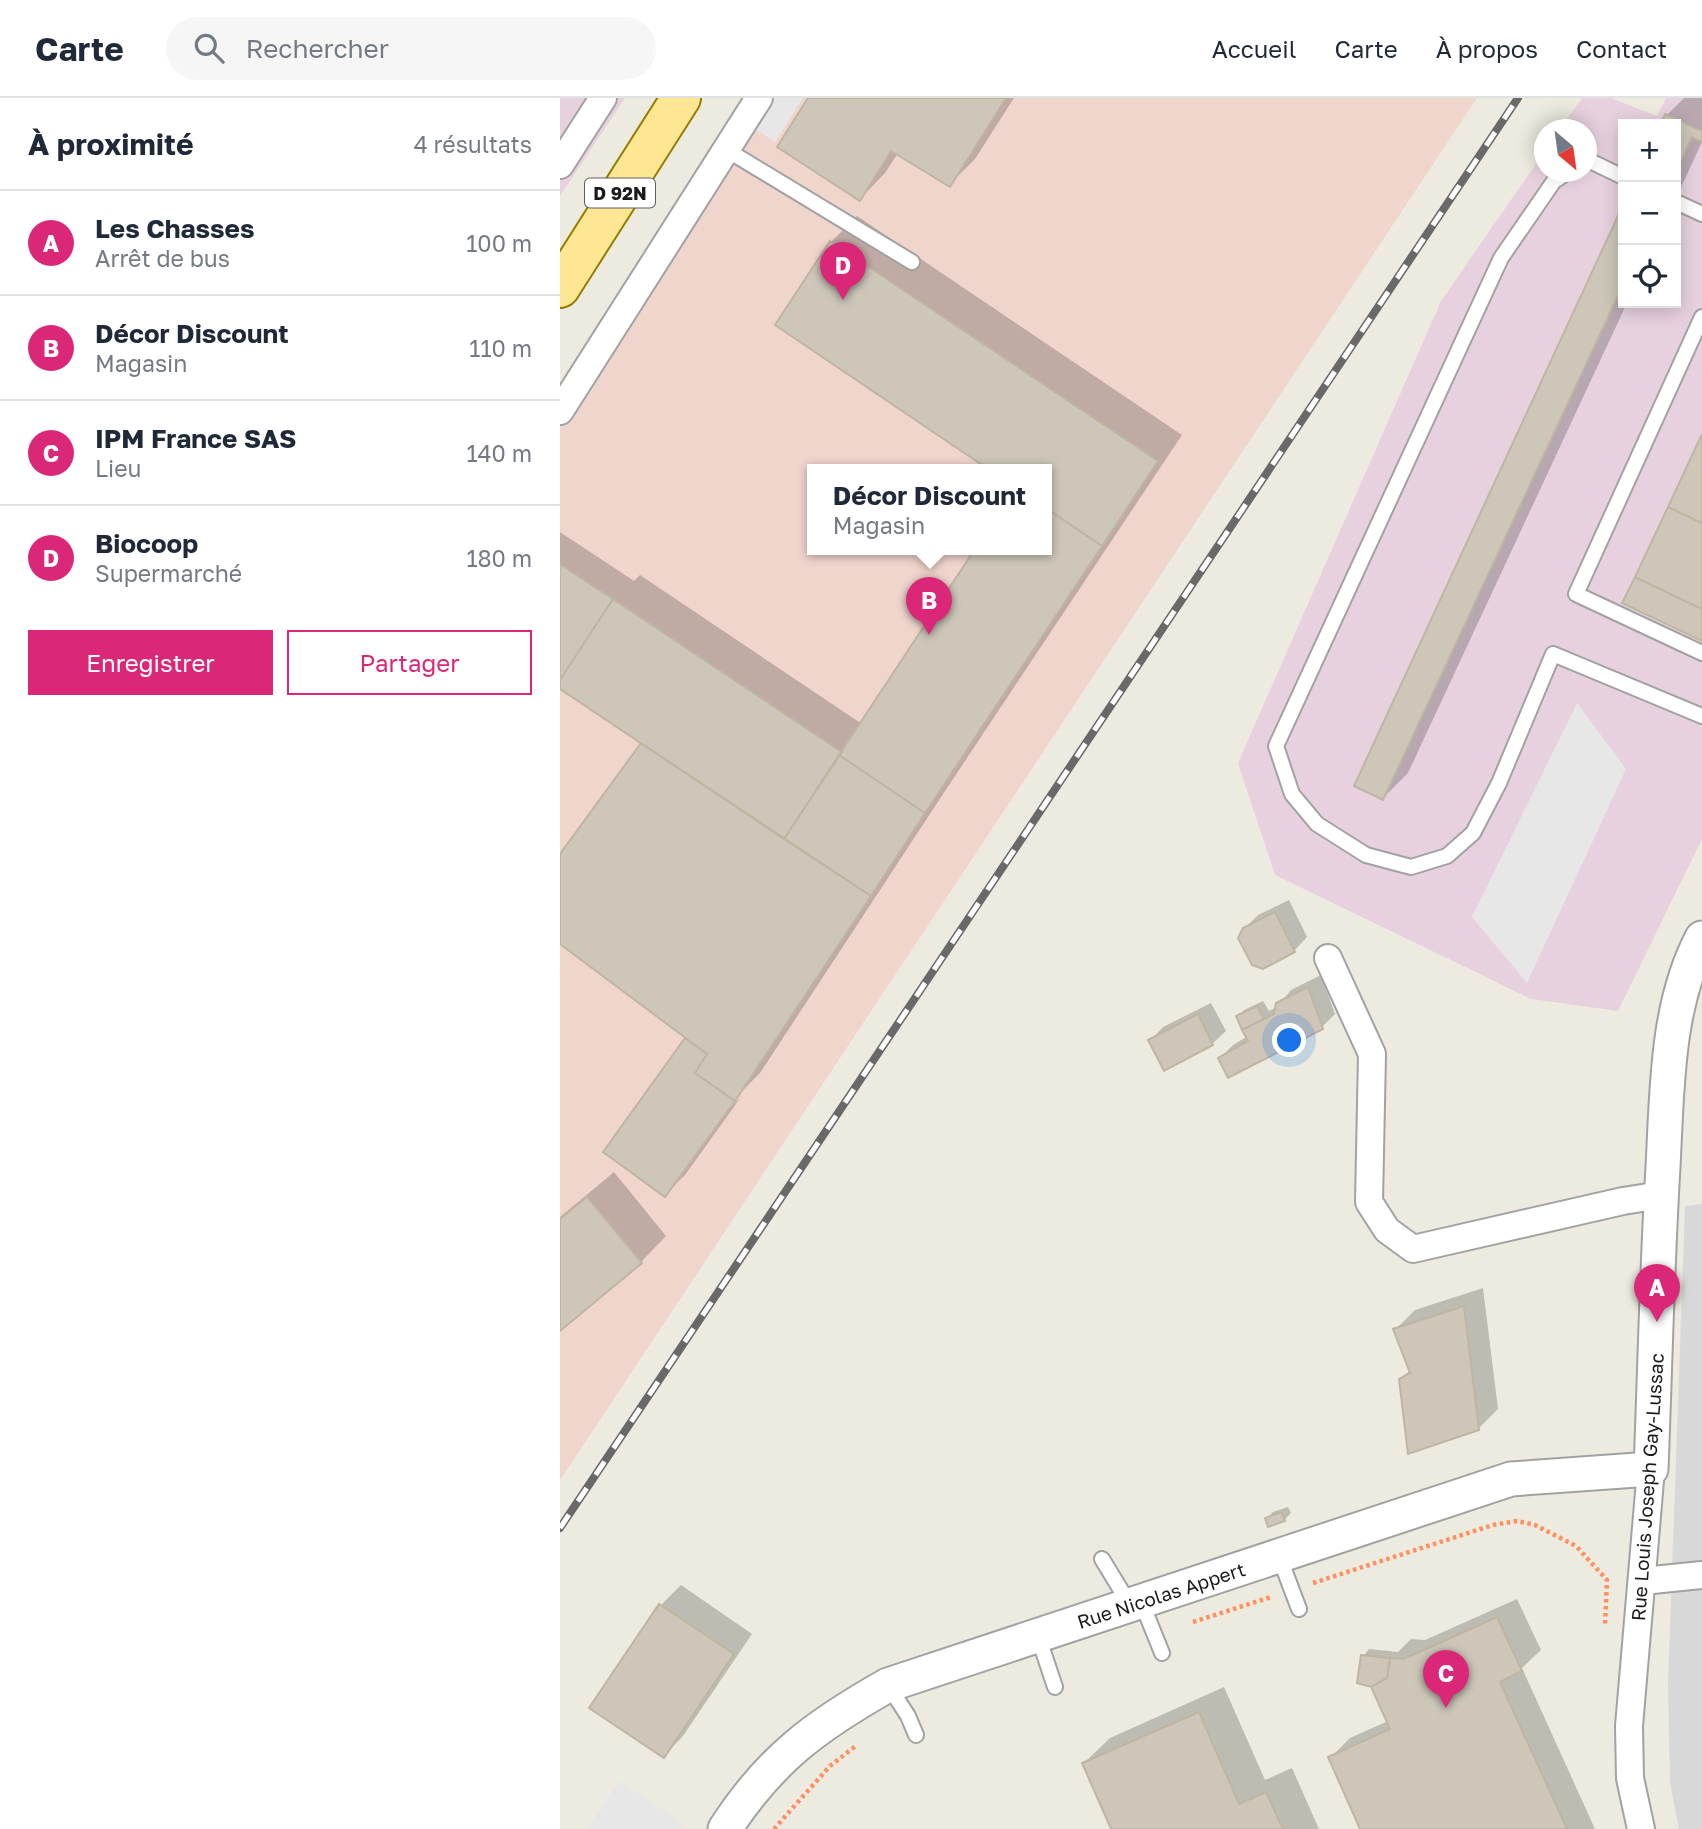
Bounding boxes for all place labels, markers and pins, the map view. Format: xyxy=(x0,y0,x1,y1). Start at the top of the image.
pin: D xyxy=(820,242,866,300)
pin: B xyxy=(906,577,952,635)
pin: A xyxy=(1634,1264,1680,1322)
pin: C xyxy=(1423,1650,1469,1708)

